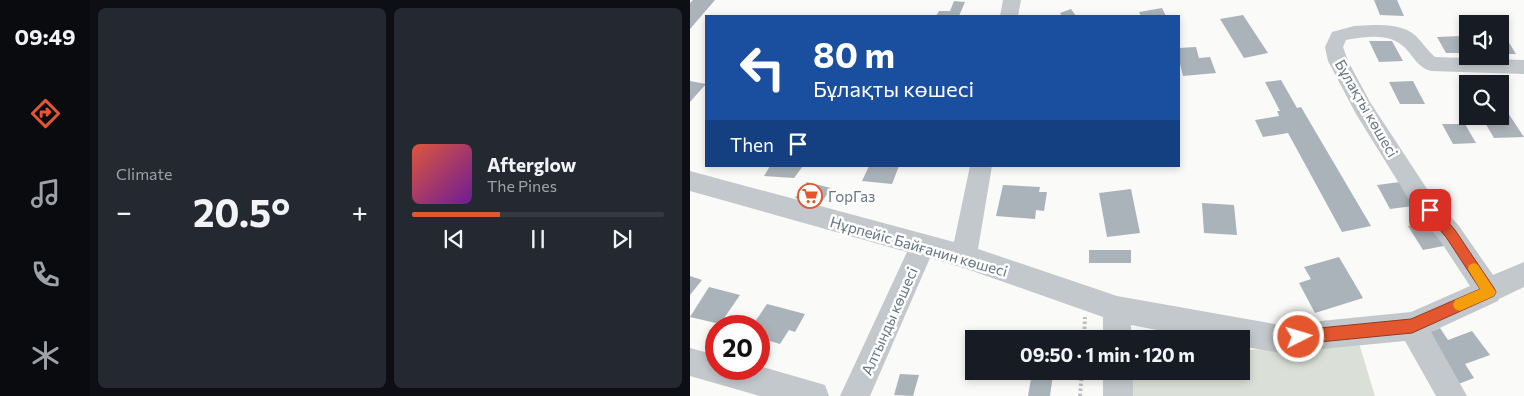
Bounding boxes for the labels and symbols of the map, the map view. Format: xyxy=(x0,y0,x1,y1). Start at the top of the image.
street label: Бұлақты көшесі xyxy=(1332,56,1402,160)
supermarket icon: ГорГаз xyxy=(797,183,823,209)
place label: ГорГаз xyxy=(828,187,875,205)
pin xyxy=(1409,189,1451,231)
street label: Нұрпейіс Байғанин көшесі xyxy=(828,212,1010,280)
street label: Алтынды көшесі xyxy=(857,264,921,378)
position arrow xyxy=(1272,310,1324,362)
speed limit sign: 20 xyxy=(705,315,770,380)

